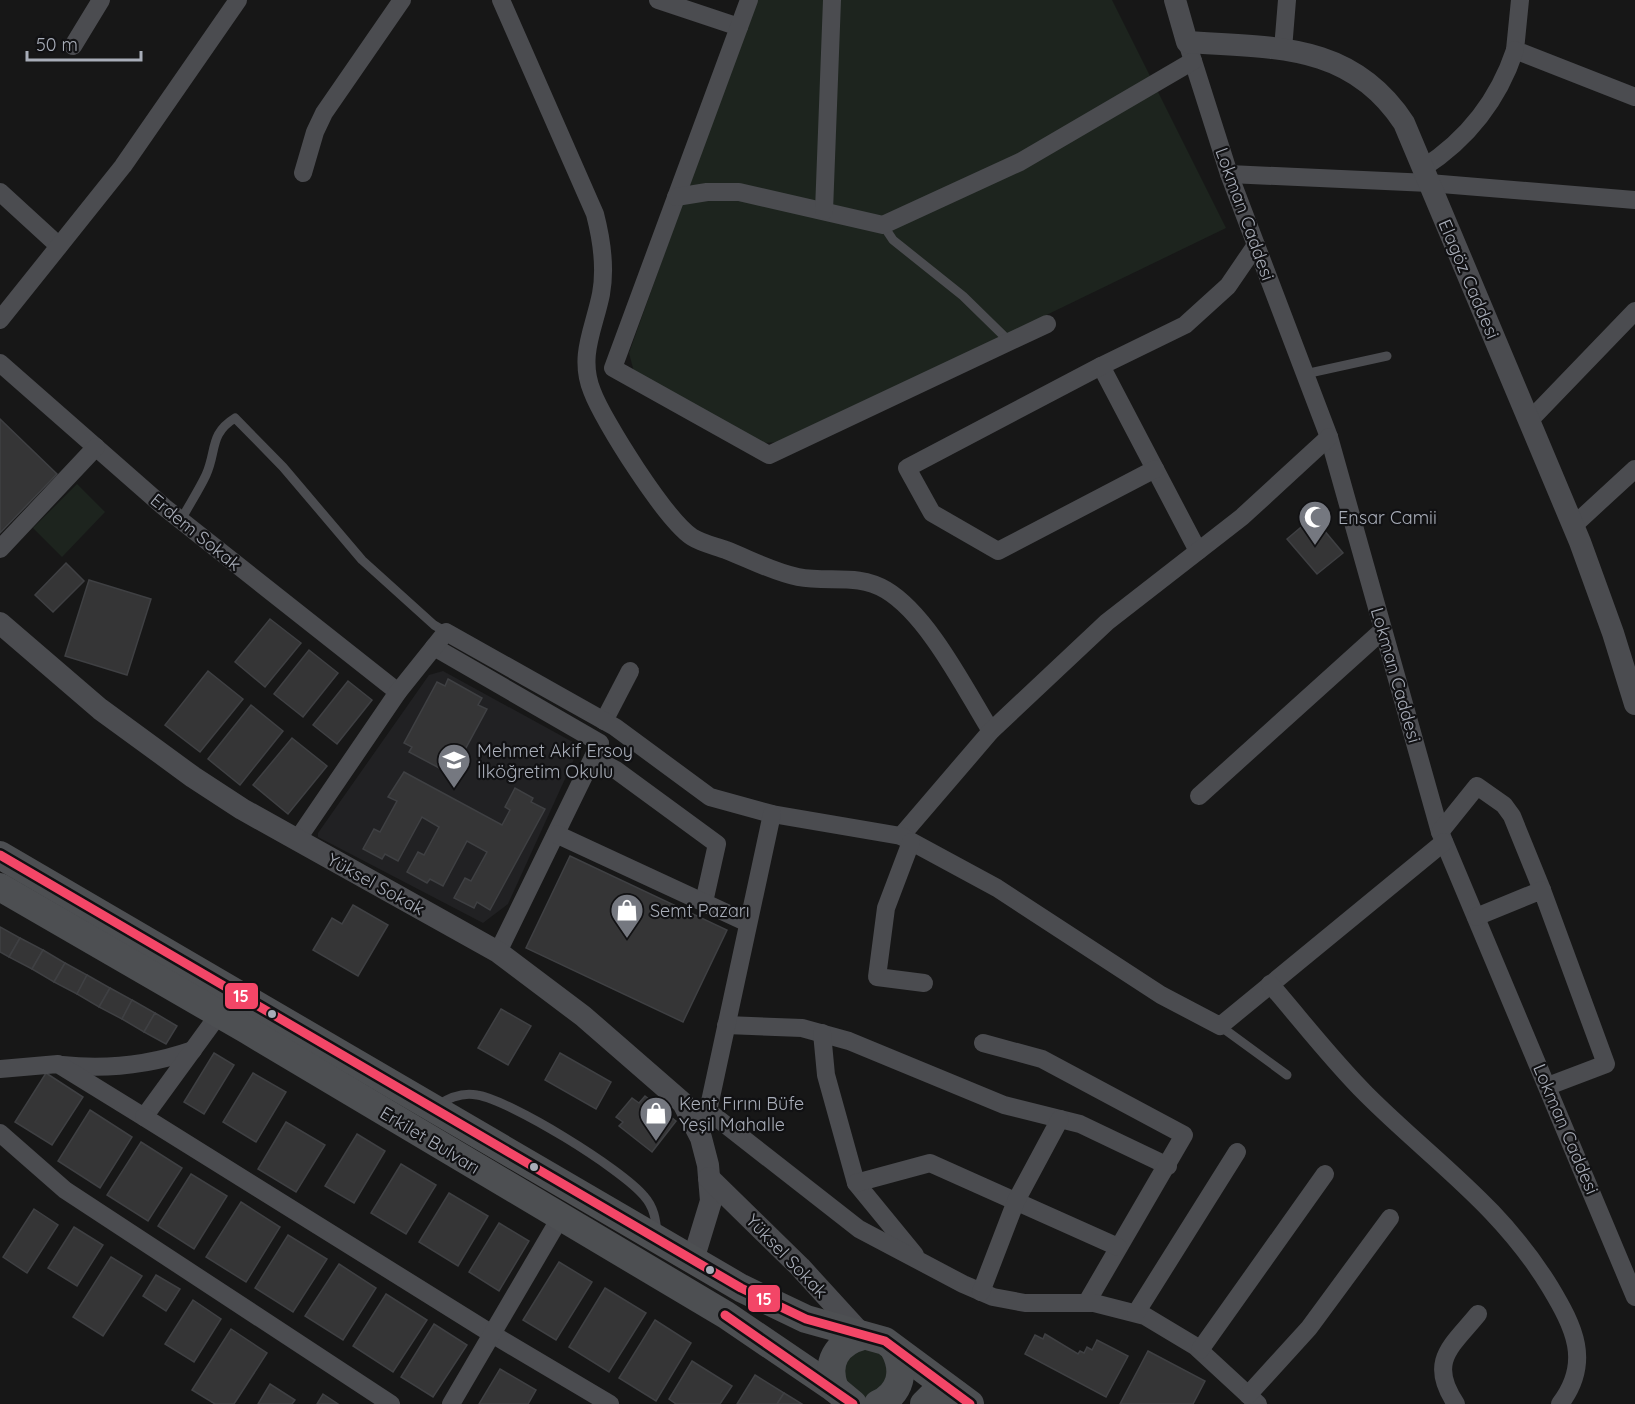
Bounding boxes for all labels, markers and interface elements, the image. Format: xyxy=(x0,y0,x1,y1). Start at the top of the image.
scale bar xyxy=(27,24,141,62)
text: 50 m xyxy=(36,33,78,56)
street label: Lokman Caddesi xyxy=(1210,144,1280,284)
street label: Elagöz Caddesi xyxy=(1433,216,1505,342)
street label: Erdem Sokak xyxy=(146,488,246,576)
mosque icon: Ensar Camii xyxy=(1297,499,1333,546)
place label: Ensar Camii xyxy=(1338,506,1437,529)
street label: Lokman Caddesi xyxy=(1366,605,1426,745)
place label: Mehmet Akif Ersoy İlköğretim Okulu xyxy=(477,739,633,783)
school or university icon: Mehmet Akif Ersoy İlköğretim Okulu xyxy=(436,742,472,789)
street label: Yüksel Sokak xyxy=(323,848,429,920)
shop icon: Semt Pazarı xyxy=(609,892,645,939)
place label: Semt Pazarı xyxy=(650,899,750,922)
line badge: 15 xyxy=(224,982,259,1010)
text: 15 xyxy=(233,986,249,1006)
unlabelled marker xyxy=(266,1008,278,1020)
street label: Lokman Caddesi xyxy=(1528,1060,1604,1198)
place label: Kent Fırını Büfe Yeşil Mahalle xyxy=(679,1092,804,1136)
shop icon: Kent Fırını Büfe Yeşil Mahalle xyxy=(638,1095,674,1142)
street label: Erkilet Bulvarı xyxy=(376,1101,484,1179)
unlabelled marker xyxy=(528,1161,540,1173)
street label: Yüksel Sokak xyxy=(741,1209,833,1303)
unlabelled marker xyxy=(704,1264,716,1276)
line badge: 15 xyxy=(747,1284,781,1313)
text: 15 xyxy=(756,1289,772,1309)

